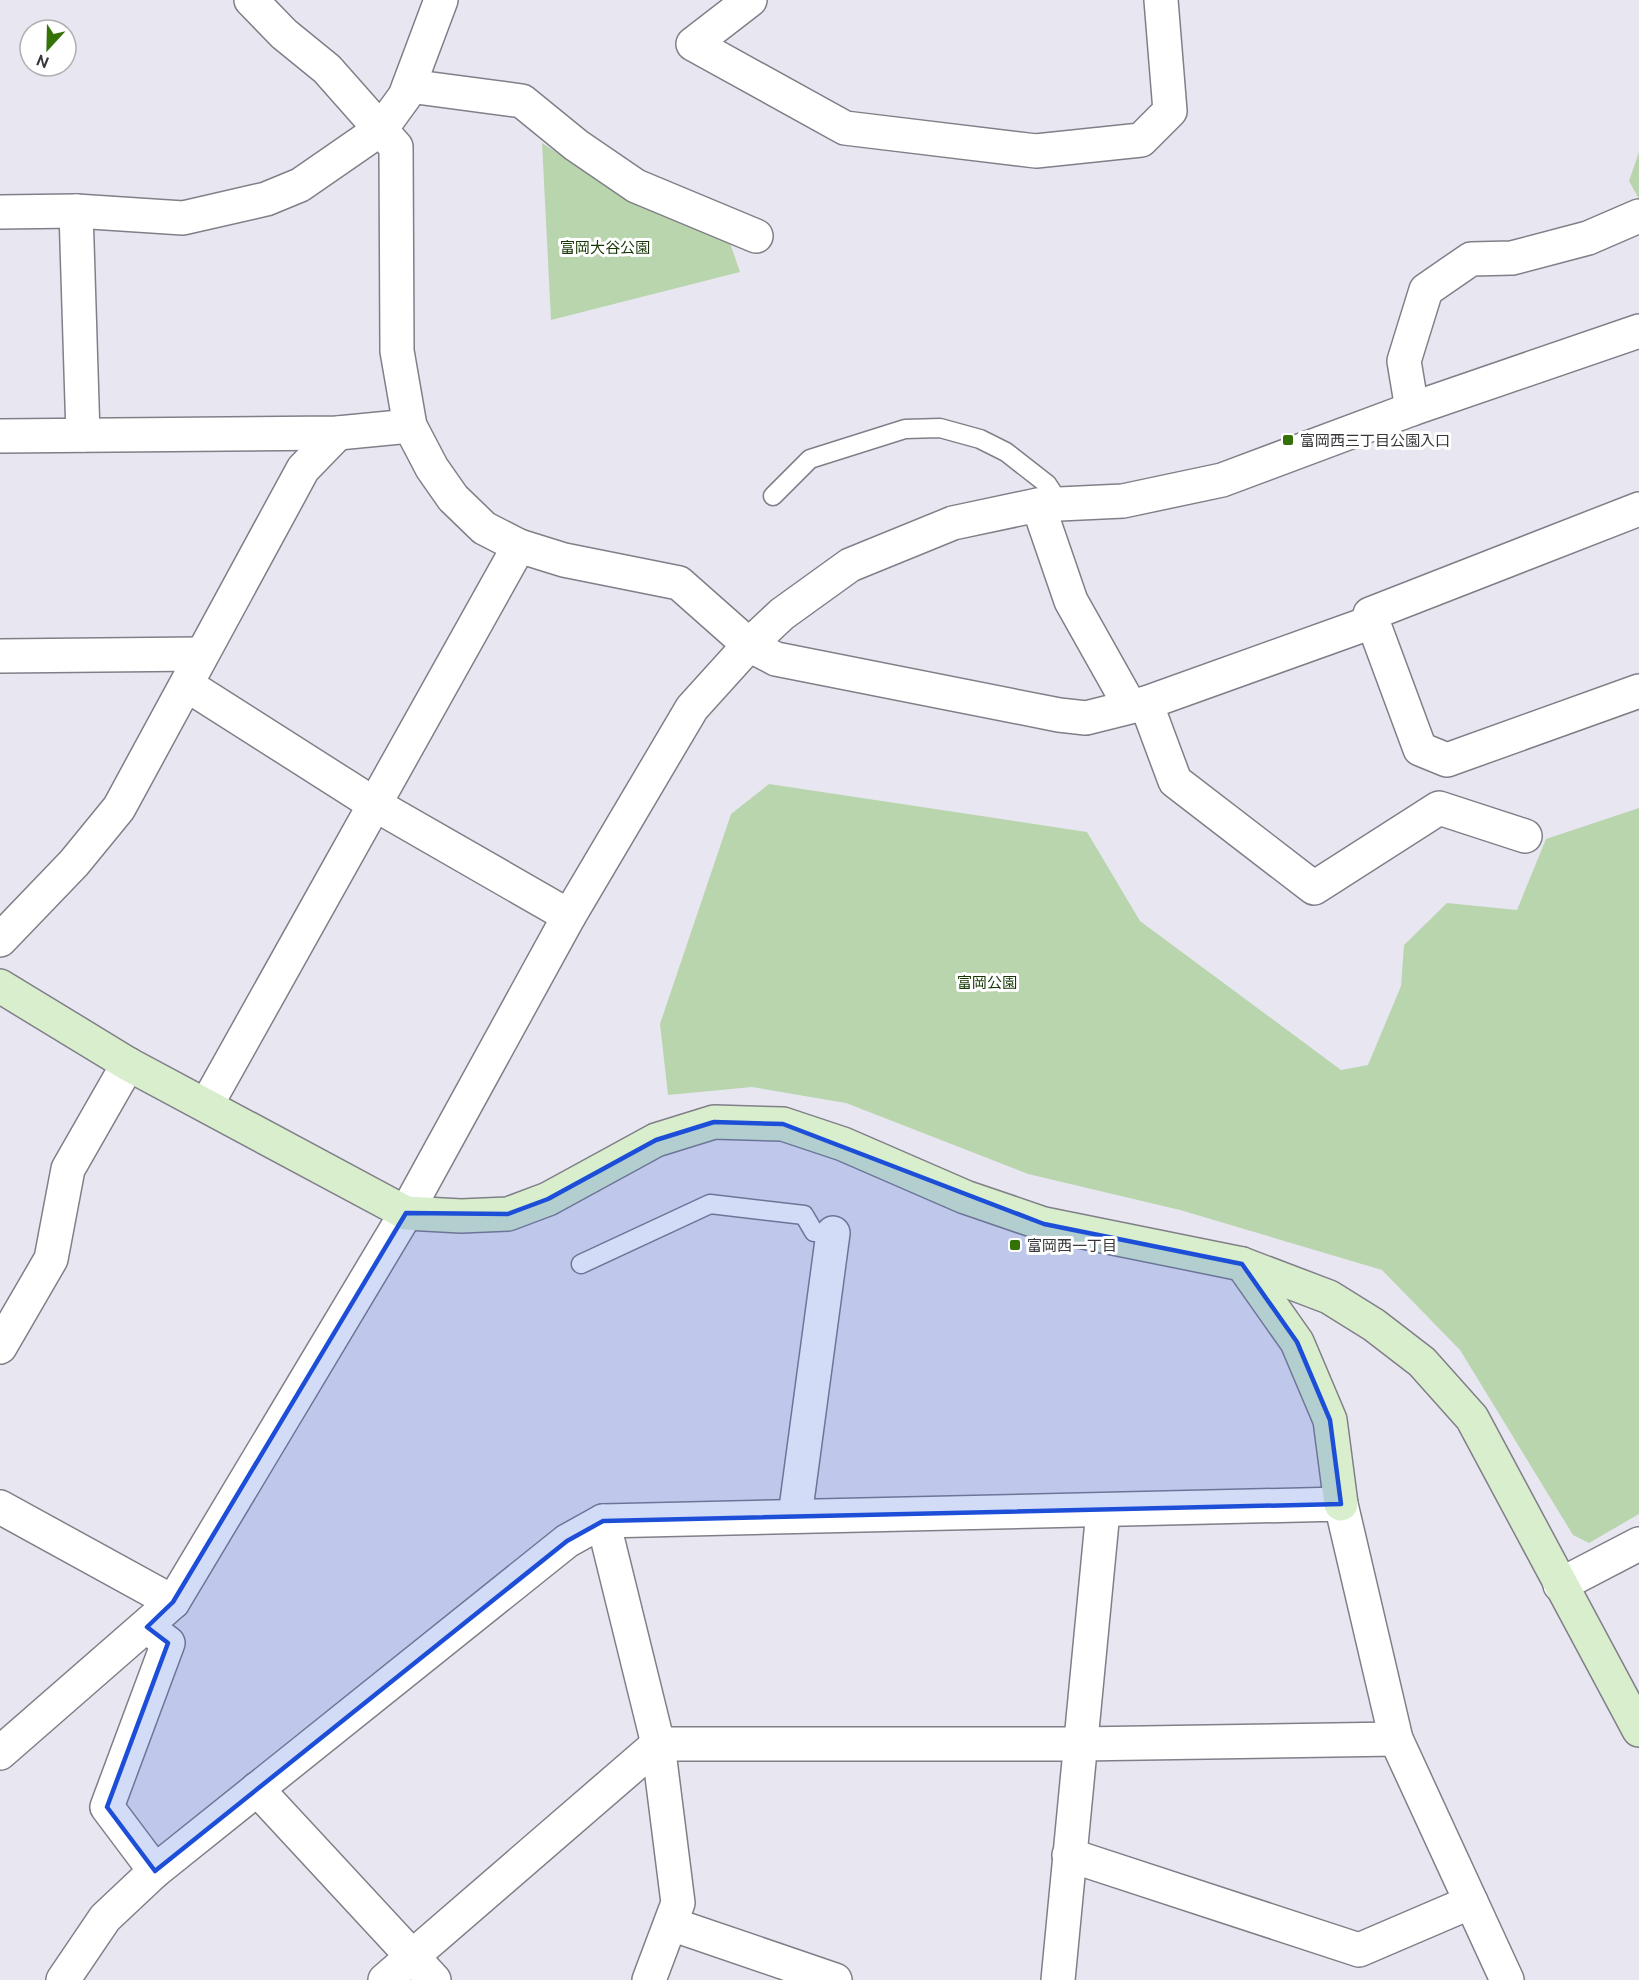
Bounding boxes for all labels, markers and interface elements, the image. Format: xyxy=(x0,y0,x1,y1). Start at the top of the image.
north arrow xyxy=(18,18,78,78)
text: N xyxy=(33,51,51,72)
park label: 富岡大谷公園 xyxy=(560,239,650,256)
place label: 富岡西三丁目公園入口 xyxy=(1300,432,1450,449)
marker: 富岡西三丁目公園入口 xyxy=(1281,433,1295,447)
park label: 富岡公園 xyxy=(957,974,1017,991)
place label: 富岡西一丁目 xyxy=(1027,1237,1117,1254)
marker: 富岡西一丁目 xyxy=(1008,1238,1022,1252)

